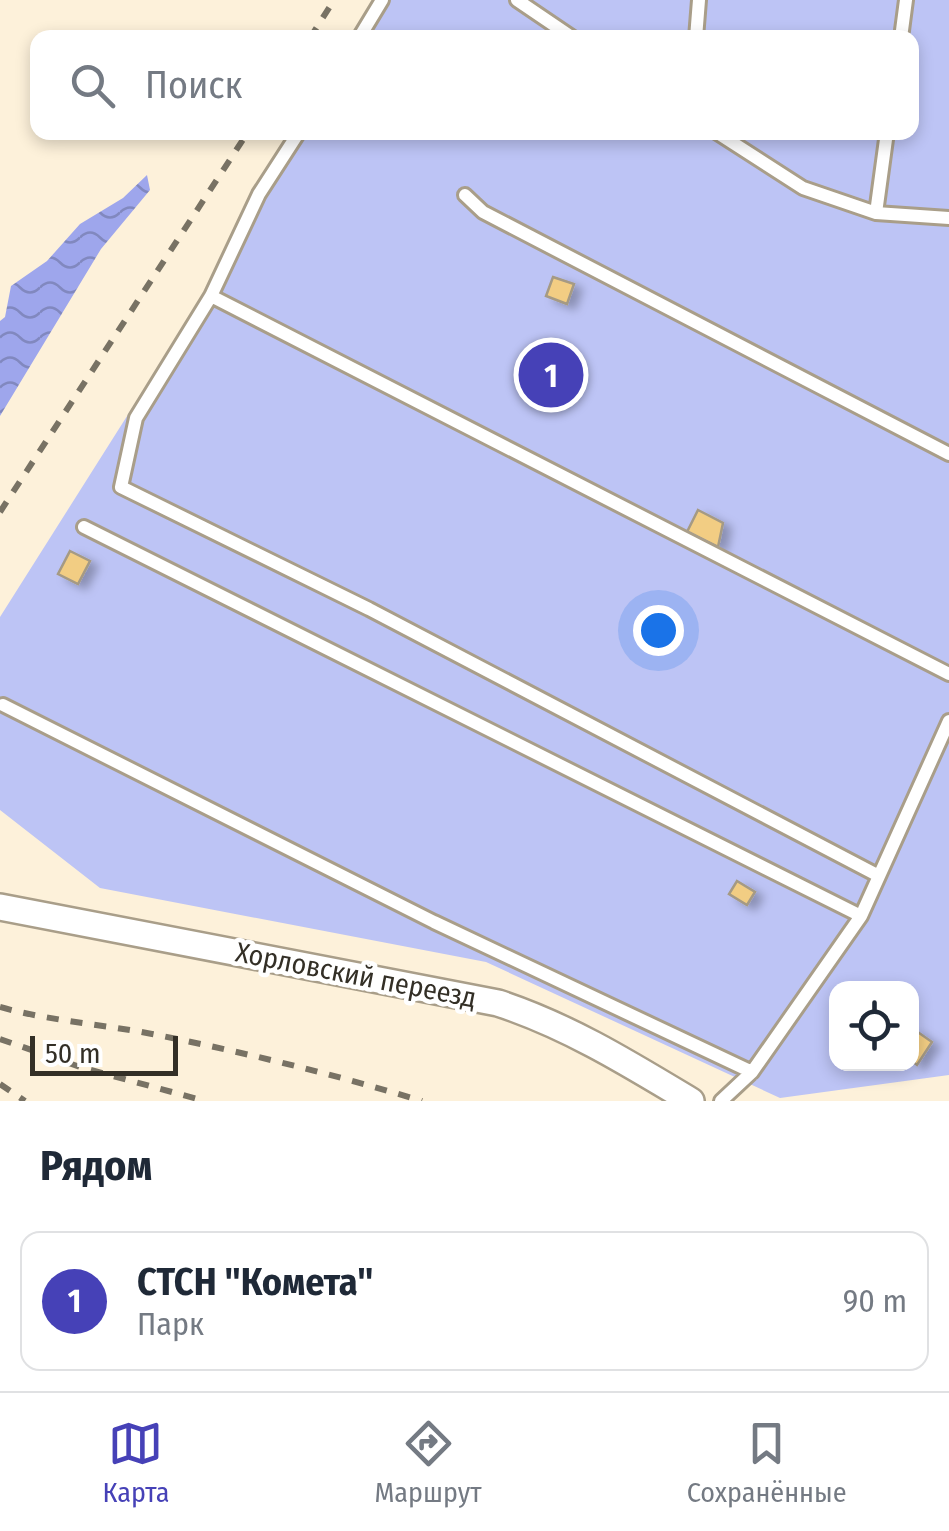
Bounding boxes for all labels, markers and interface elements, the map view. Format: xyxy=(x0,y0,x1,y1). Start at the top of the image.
search box xyxy=(30,30,919,140)
icon: search xyxy=(65,58,120,113)
text: Поиск xyxy=(145,62,242,108)
pin: 1 xyxy=(518,338,584,412)
your location xyxy=(633,605,684,656)
street label: Хорловский переезд xyxy=(233,935,479,1015)
map controls xyxy=(829,981,919,1071)
button: locate xyxy=(829,981,919,1071)
scale bar xyxy=(30,1031,178,1076)
text: 50 m xyxy=(45,1037,101,1070)
text: Рядом xyxy=(40,1141,152,1191)
text: СТСН "Комета" xyxy=(137,1259,373,1305)
text: 1 xyxy=(68,1282,81,1320)
text: 90 m xyxy=(843,1282,907,1320)
text: Парк xyxy=(137,1305,204,1343)
tab: Карта xyxy=(103,1416,169,1509)
tab: Маршрут xyxy=(374,1416,482,1509)
tab: Сохранённые xyxy=(687,1416,846,1509)

